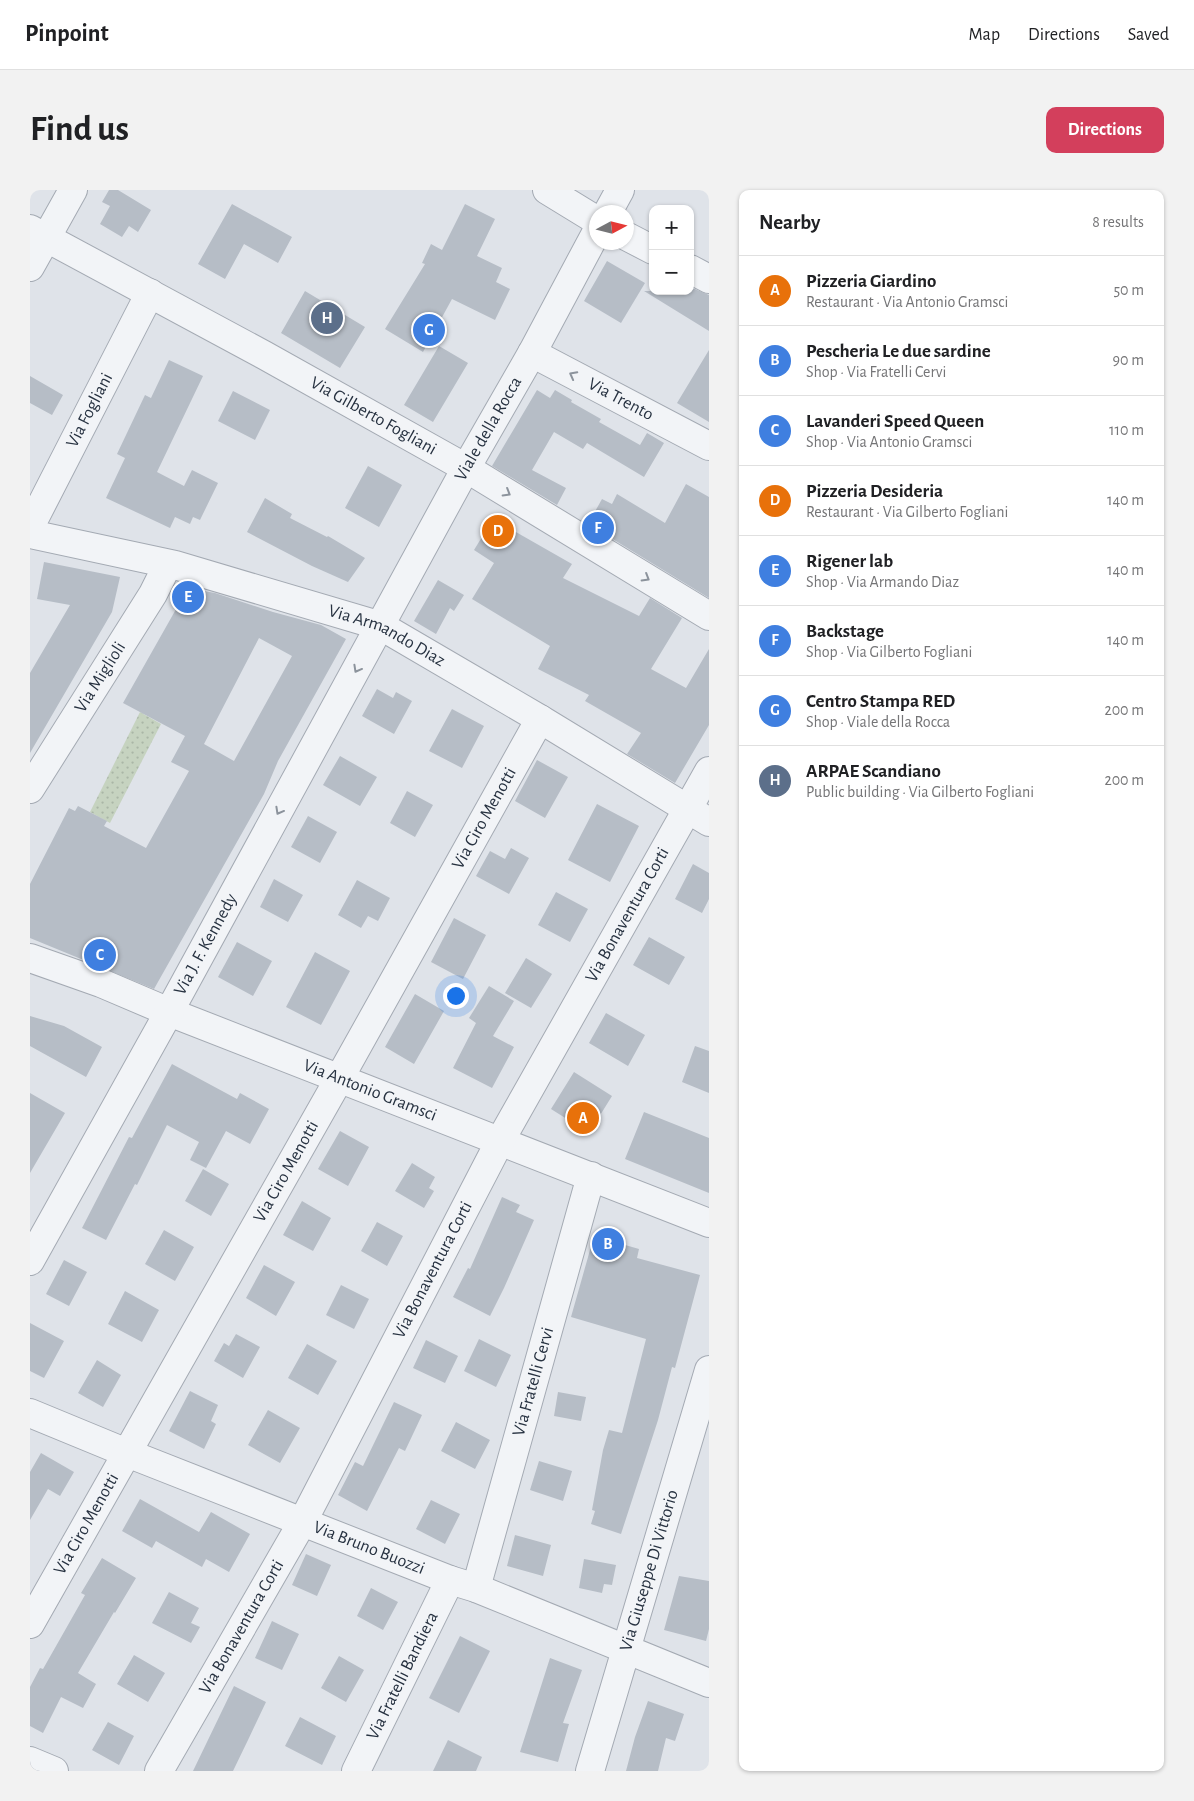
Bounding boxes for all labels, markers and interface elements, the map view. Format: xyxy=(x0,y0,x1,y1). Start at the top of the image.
text: Pinpoint xyxy=(25,22,109,46)
text: Map xyxy=(969,26,1000,44)
text: Directions xyxy=(1028,26,1100,44)
text: Saved xyxy=(1128,26,1169,44)
button: Directions xyxy=(1046,107,1164,153)
text: Find us xyxy=(30,112,129,147)
north arrow xyxy=(589,205,634,250)
map controls xyxy=(649,205,694,295)
button: + xyxy=(649,205,694,250)
text: Nearby xyxy=(759,212,820,233)
text: 8 results xyxy=(1092,214,1144,230)
button: − xyxy=(649,250,694,295)
text: Pizzeria Giardino xyxy=(806,272,936,291)
text: A xyxy=(770,282,780,298)
text: 50 m xyxy=(1113,282,1144,298)
text: Restaurant · Via Antonio Gramsci xyxy=(806,294,1008,310)
pin: H xyxy=(311,299,343,337)
pin: G xyxy=(413,311,445,349)
text: Pescheria Le due sardine xyxy=(806,342,991,361)
text: B xyxy=(770,352,780,368)
text: 90 m xyxy=(1113,352,1144,368)
text: Shop · Via Fratelli Cervi xyxy=(806,364,946,380)
street label: Via Fogliani xyxy=(63,370,116,451)
one-way arrow xyxy=(569,371,578,381)
street label: Via Gilberto Fogliani xyxy=(307,374,439,459)
street label: Viale della Rocca xyxy=(452,374,525,484)
street label: Via Trento xyxy=(585,375,656,424)
text: Lavanderi Speed Queen xyxy=(806,412,984,431)
text: C xyxy=(771,422,779,438)
text: 110 m xyxy=(1109,422,1144,438)
text: Shop · Via Antonio Gramsci xyxy=(806,434,972,450)
text: Pizzeria Desideria xyxy=(806,482,943,501)
one-way arrow xyxy=(502,487,511,496)
text: D xyxy=(770,492,780,508)
text: 140 m xyxy=(1107,492,1144,508)
text: Restaurant · Via Gilberto Fogliani xyxy=(806,504,1008,520)
pin: F xyxy=(582,509,614,547)
pin: D xyxy=(482,512,514,550)
text: Rigener lab xyxy=(806,552,893,571)
text: E xyxy=(771,562,779,578)
text: 140 m xyxy=(1107,562,1144,578)
one-way arrow xyxy=(641,571,650,581)
text: Shop · Via Armando Diaz xyxy=(806,574,959,590)
pin: E xyxy=(172,578,204,616)
street label: Via Armando Diaz xyxy=(326,602,448,670)
text: Backstage xyxy=(806,622,884,641)
text: F xyxy=(771,632,779,648)
text: 140 m xyxy=(1107,632,1144,648)
street label: Via Miglioli xyxy=(72,639,129,716)
text: Shop · Via Gilberto Fogliani xyxy=(806,644,972,660)
one-way arrow xyxy=(354,664,364,673)
text: Centro Stampa RED xyxy=(806,692,955,711)
text: G xyxy=(770,702,780,718)
text: 200 m xyxy=(1104,702,1144,718)
text: Shop · Viale della Rocca xyxy=(806,714,950,730)
text: ARPAE Scandiano xyxy=(806,762,941,781)
street label: Via Ciro Menotti xyxy=(449,765,520,872)
text: H xyxy=(769,772,781,788)
text: 200 m xyxy=(1104,772,1144,788)
text: Public building · Via Gilberto Fogliani xyxy=(806,784,1034,800)
one-way arrow xyxy=(275,806,285,815)
street label: Via Bonaventura Corti xyxy=(582,845,673,986)
street label: Via J. F. Kennedy xyxy=(171,891,241,998)
pin: C xyxy=(84,936,116,974)
your location xyxy=(443,983,469,1009)
street label: Via Antonio Gramsci xyxy=(301,1056,439,1125)
pin: A xyxy=(567,1099,599,1137)
street label: Via Ciro Menotti xyxy=(251,1118,322,1225)
street label: Via Bonaventura Corti xyxy=(390,1199,476,1342)
pin: B xyxy=(592,1225,624,1263)
street label: Via Fratelli Cervi xyxy=(510,1325,557,1438)
street label: Via Ciro Menotti xyxy=(51,1470,123,1578)
street label: Via Giuseppe Di Vittorio xyxy=(617,1488,682,1653)
street label: Via Bruno Buozzi xyxy=(311,1518,427,1578)
street label: Via Bonaventura Corti xyxy=(196,1557,288,1697)
street label: Via Fratelli Bandiera xyxy=(364,1609,442,1743)

